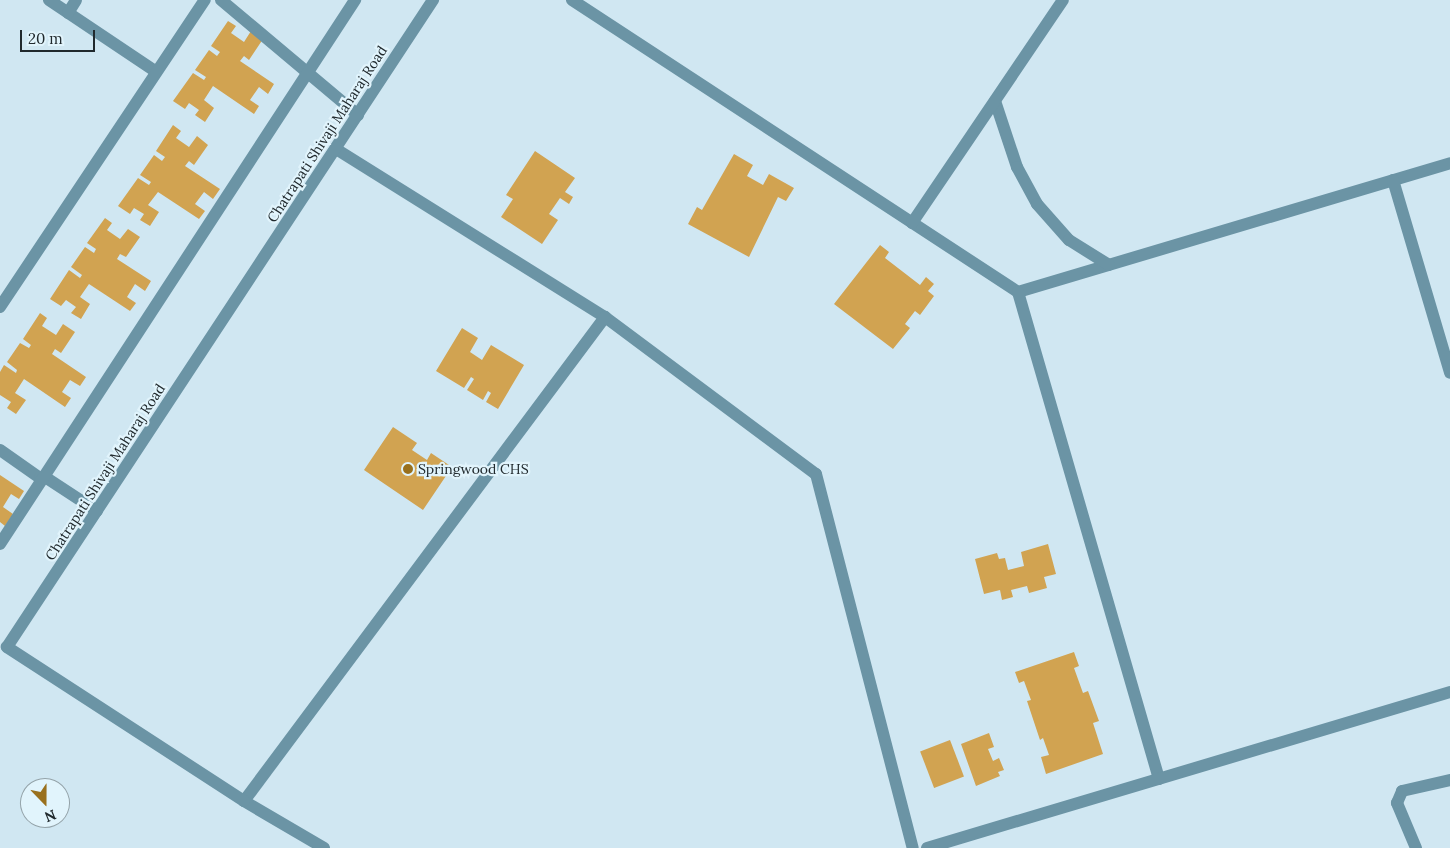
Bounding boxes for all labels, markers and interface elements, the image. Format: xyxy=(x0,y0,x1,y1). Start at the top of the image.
scale bar xyxy=(22,20,98,52)
text: 20 m xyxy=(28,29,63,48)
street label: Chatrapati Shivaji Maharaj Road xyxy=(264,43,390,225)
street label: Chatrapati Shivaji Maharaj Road xyxy=(42,381,168,563)
place label: Springwood CHS xyxy=(418,461,529,477)
marker: Springwood CHS xyxy=(402,463,414,475)
north arrow xyxy=(20,778,70,828)
text: N xyxy=(42,806,59,826)

